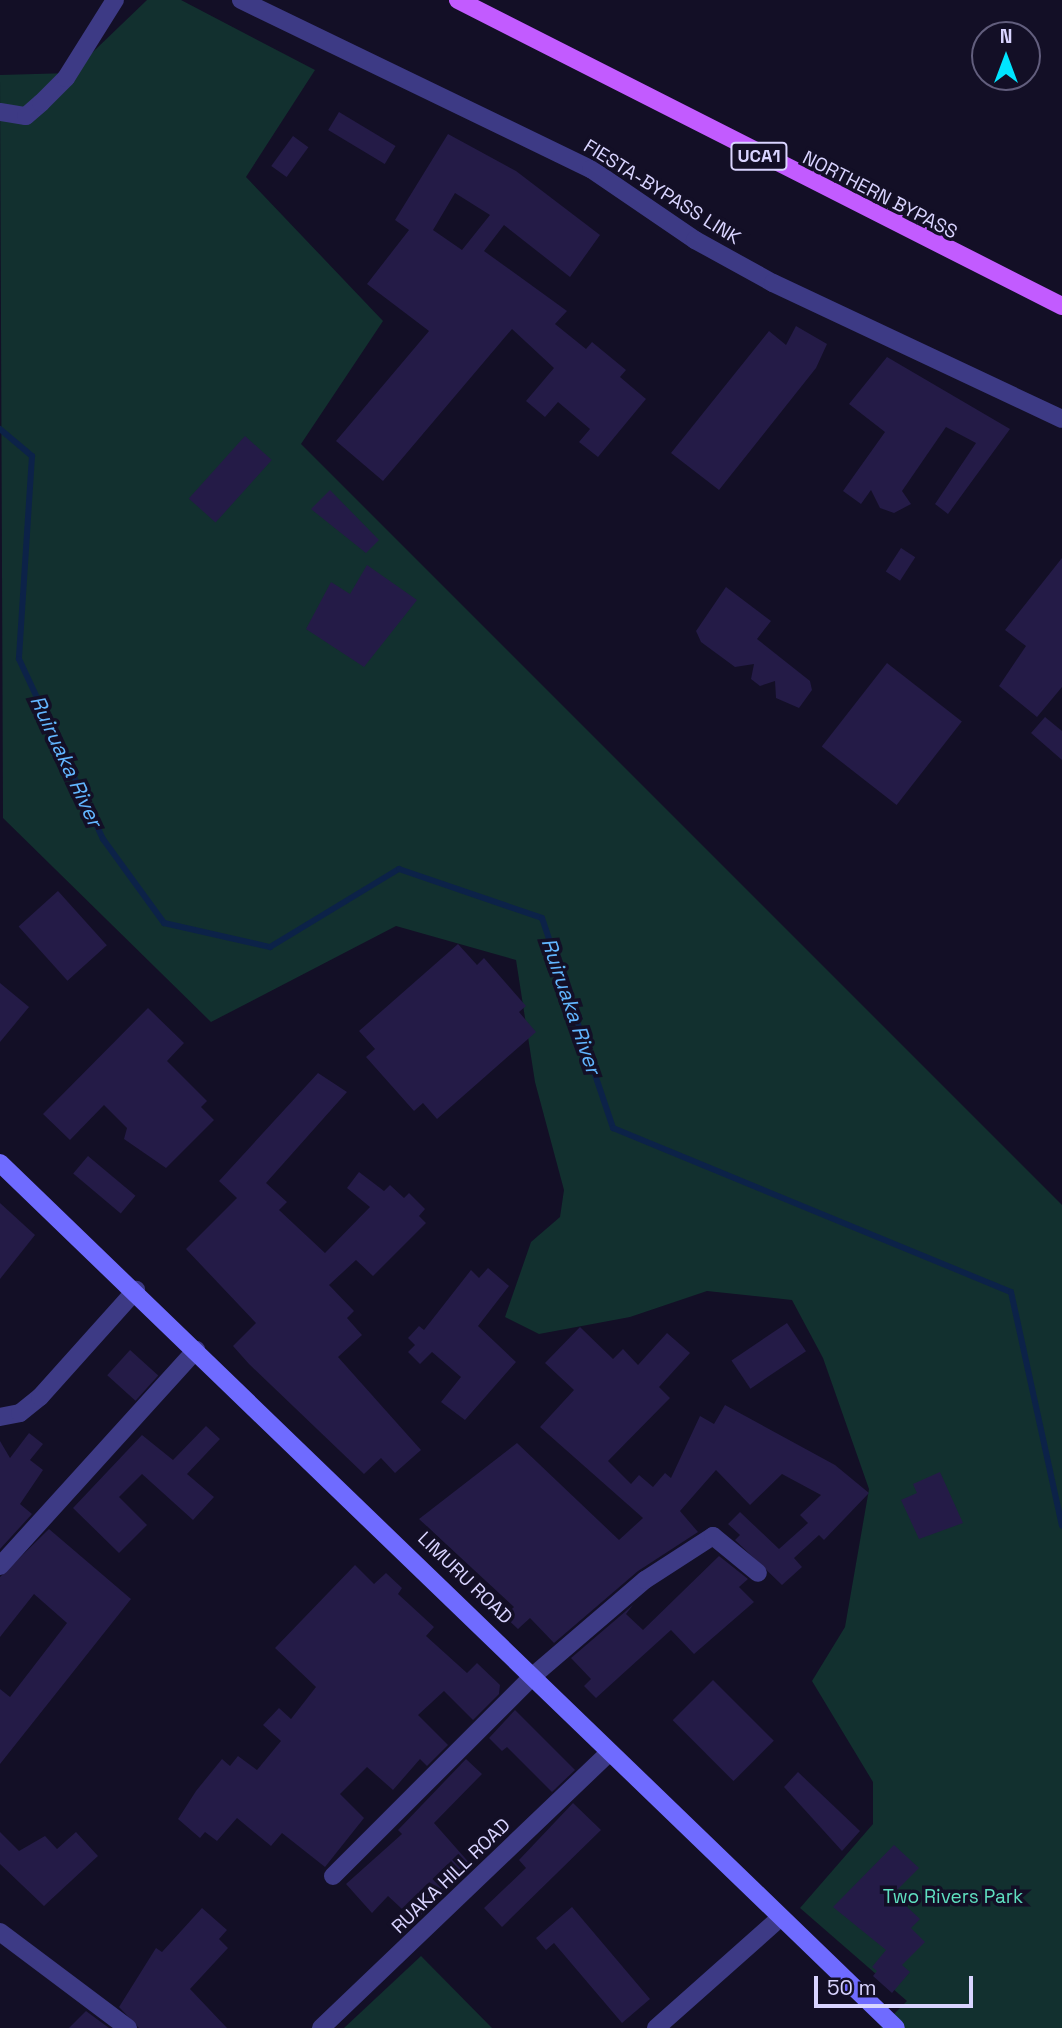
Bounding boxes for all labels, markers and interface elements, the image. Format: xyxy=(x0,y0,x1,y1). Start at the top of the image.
north arrow xyxy=(971,21,1041,91)
text: N xyxy=(1000,24,1012,49)
street label: FIESTA-BYPASS LINK xyxy=(580,135,744,249)
road number: UCA1 xyxy=(729,141,789,170)
street label: NORTHERN BYPASS xyxy=(799,146,961,244)
water label: Ruiruaka River xyxy=(25,691,107,831)
water label: Ruiruaka River xyxy=(536,935,606,1077)
street label: LIMURU ROAD xyxy=(413,1527,517,1629)
street label: RUAKA HILL ROAD xyxy=(387,1813,515,1939)
park label: Two Rivers Park xyxy=(883,1886,1023,1908)
scale bar xyxy=(817,1962,976,2006)
text: 50 m xyxy=(827,1974,877,2001)

